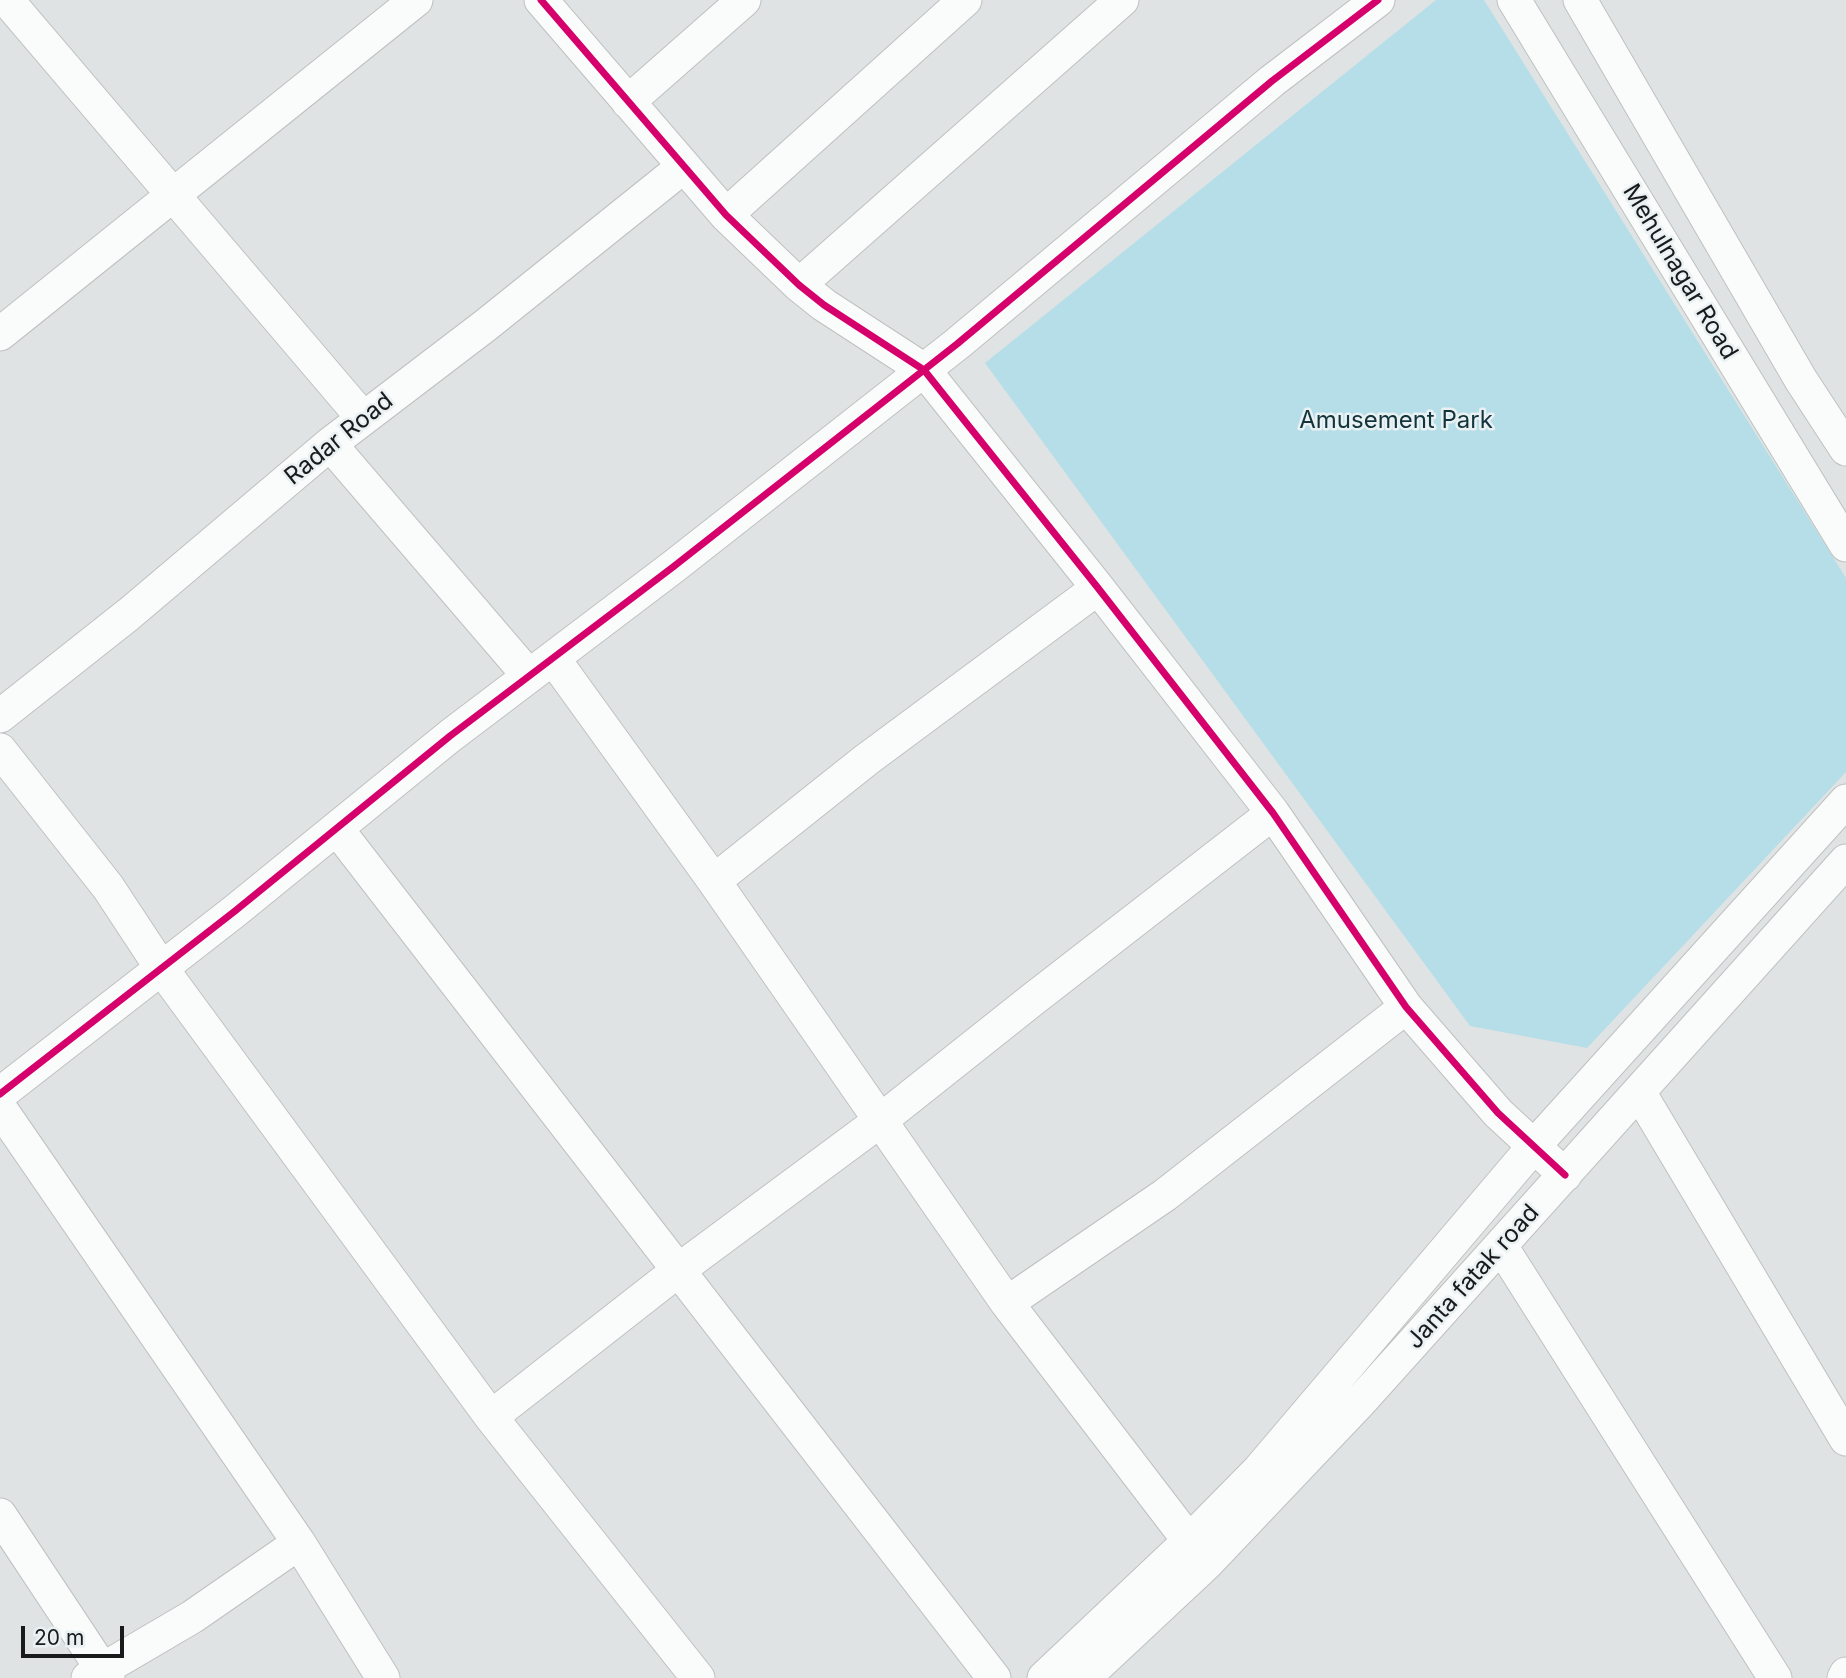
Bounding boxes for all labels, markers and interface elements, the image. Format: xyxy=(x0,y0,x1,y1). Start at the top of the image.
street label: Mehulnagar Road xyxy=(1616,179,1744,365)
street label: Radar Road xyxy=(279,387,399,491)
park label: Amusement Park xyxy=(1299,407,1493,435)
street label: Janta fatak road xyxy=(1401,1199,1545,1355)
scale bar xyxy=(24,1612,128,1656)
text: 20 m xyxy=(34,1625,84,1650)

